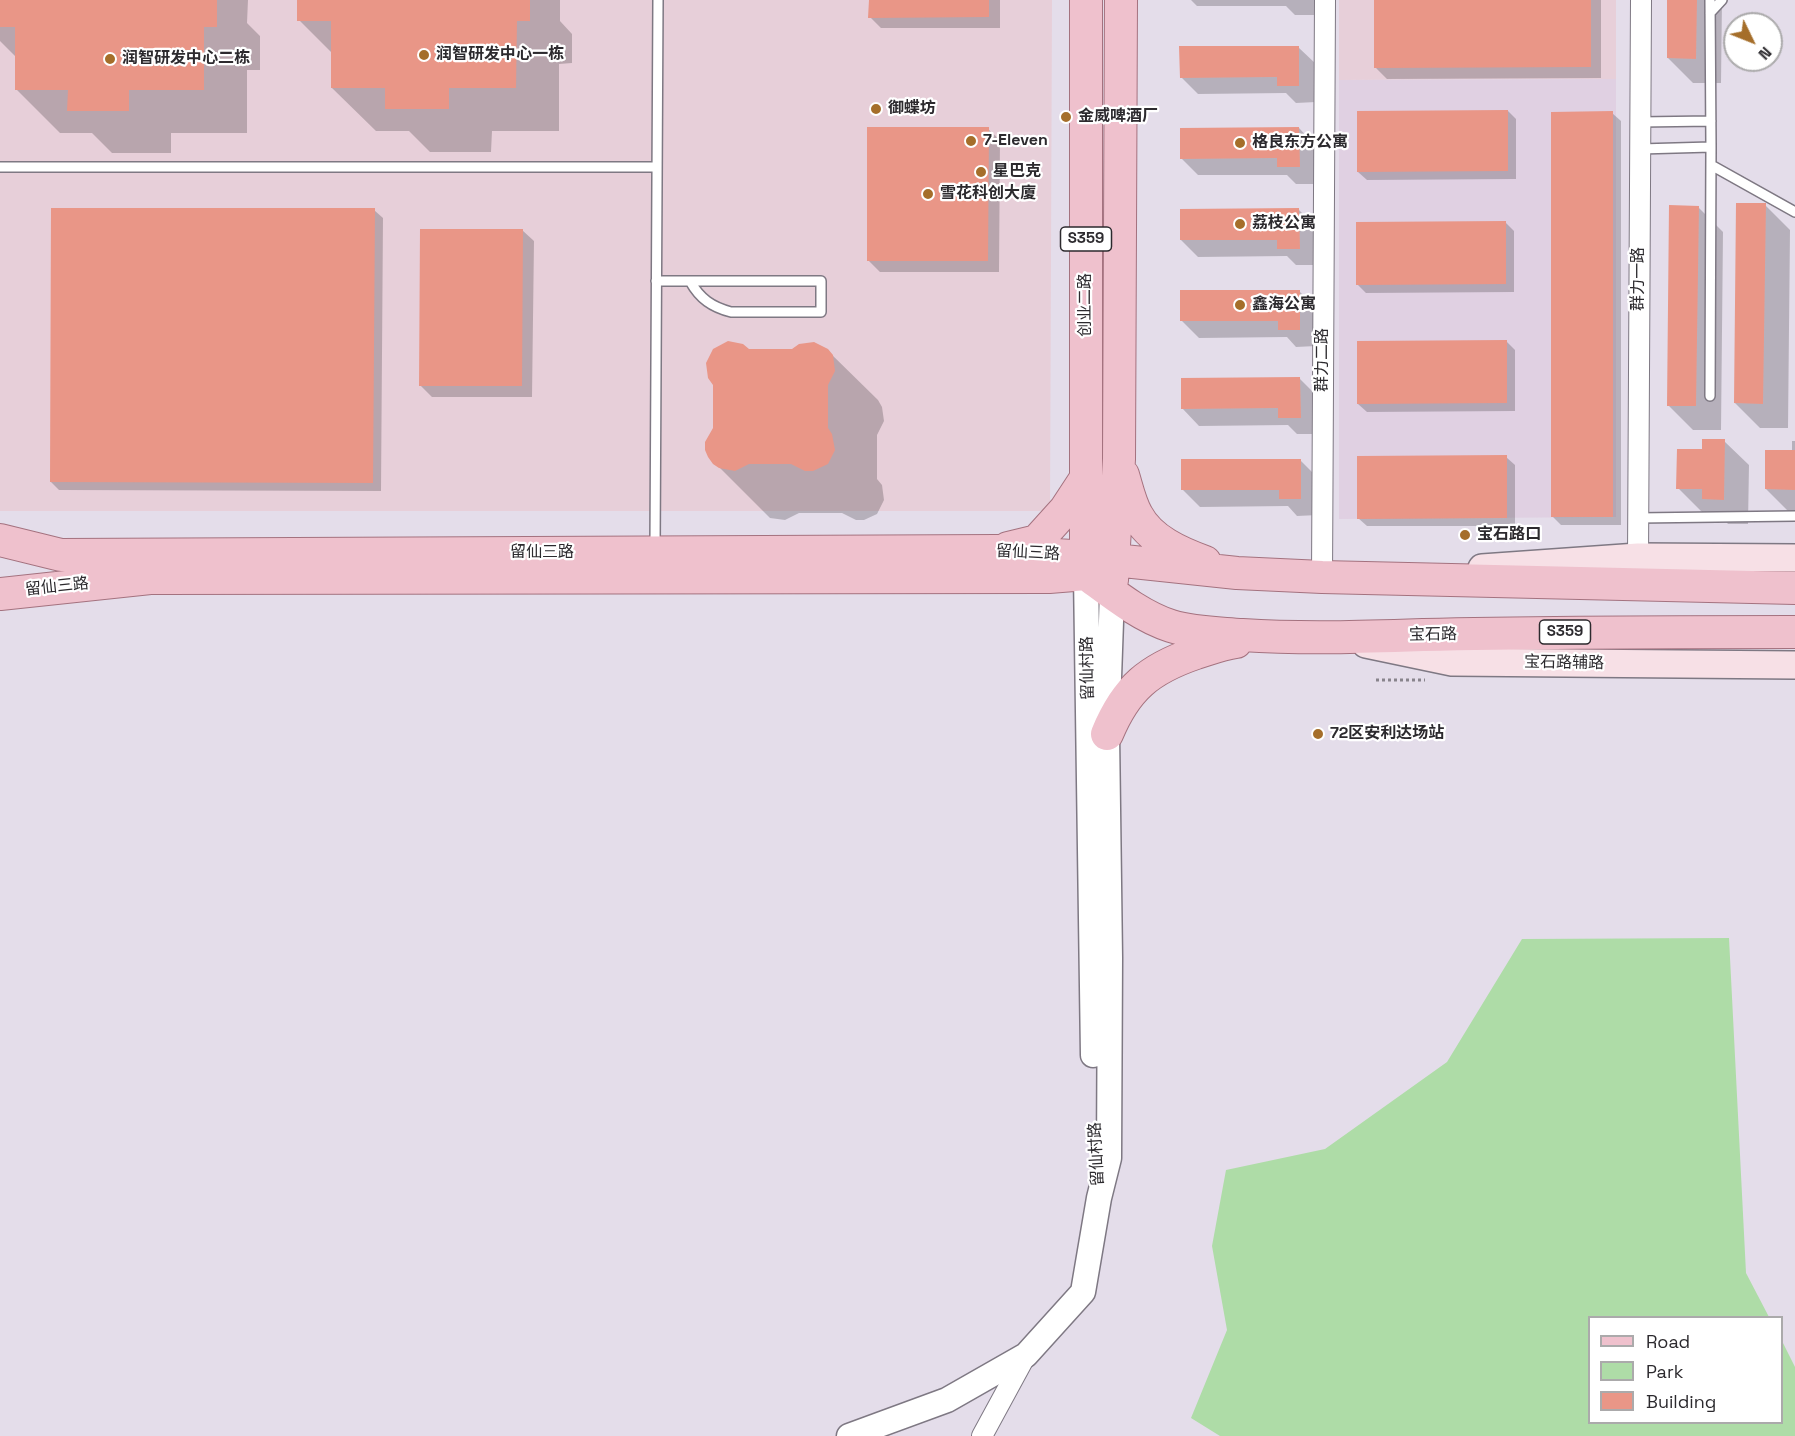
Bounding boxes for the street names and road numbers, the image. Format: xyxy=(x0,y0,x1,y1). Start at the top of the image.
road number: S359 xyxy=(1060,227,1112,251)
street label: 群力一路 xyxy=(1629,247,1649,311)
street label: 创业二路 xyxy=(1076,273,1096,337)
street label: 群力二路 xyxy=(1313,328,1333,392)
street label: 留仙三路 xyxy=(996,542,1060,564)
street label: 留仙三路 xyxy=(510,543,574,563)
street label: 留仙三路 xyxy=(24,574,90,600)
road number: S359 xyxy=(1540,620,1590,644)
street label: 宝石路 xyxy=(1409,625,1457,645)
street label: 留仙村路 xyxy=(1078,636,1098,700)
street label: 宝石路辅路 xyxy=(1524,653,1604,673)
street label: 留仙村路 xyxy=(1086,1122,1108,1186)

